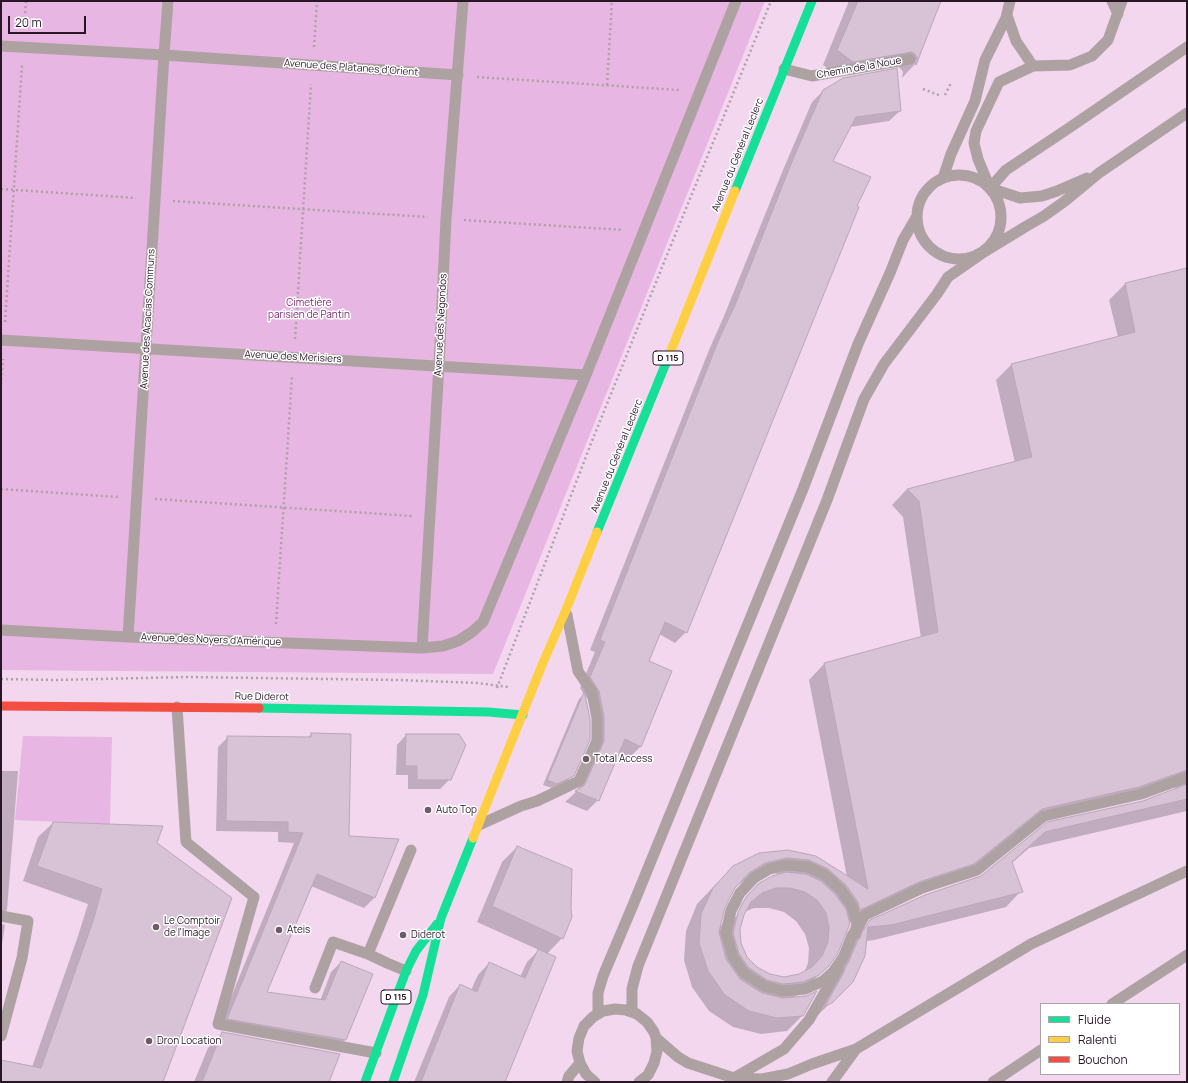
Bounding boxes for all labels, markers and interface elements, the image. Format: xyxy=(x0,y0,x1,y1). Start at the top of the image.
scale bar xyxy=(10,8,88,34)
text: 20 m xyxy=(15,14,42,31)
street label: Chemin de la Noue xyxy=(816,55,902,81)
street label: Avenue des Platanes d'Orient xyxy=(283,57,419,79)
street label: Avenue du Général Leclerc xyxy=(710,96,766,214)
street label: Avenue des Acacias Communs xyxy=(138,249,158,389)
street label: Avenue des Negondos xyxy=(432,273,450,377)
park label: Cimetière parisien de Pantin xyxy=(268,297,350,320)
street label: Avenue des Merisiers xyxy=(244,348,342,366)
road number: D 115 xyxy=(653,351,683,365)
street label: Avenue du Général Leclerc xyxy=(589,397,645,515)
street label: Avenue des Noyers d'Amérique xyxy=(141,632,281,648)
street label: Rue Diderot xyxy=(235,691,289,703)
place label: Total Access xyxy=(594,753,652,765)
marker: Total Access xyxy=(581,754,591,764)
place label: Auto Top xyxy=(436,804,477,816)
marker: Auto Top xyxy=(423,805,433,815)
place label: Le Comptoir de l'Image xyxy=(164,915,220,938)
marker: Le Comptoir de l'Image xyxy=(151,922,161,932)
place label: Ateis xyxy=(287,924,310,936)
marker: Ateis xyxy=(274,925,284,935)
place label: Diderot xyxy=(411,929,445,941)
marker: Diderot xyxy=(398,930,408,940)
road number: D 115 xyxy=(381,990,411,1004)
legend xyxy=(1040,1003,1180,1075)
text: Fluide xyxy=(1078,1011,1111,1028)
text: Ralenti xyxy=(1078,1031,1117,1048)
place label: Dron Location xyxy=(157,1035,221,1047)
marker: Dron Location xyxy=(144,1036,154,1046)
text: Bouchon xyxy=(1078,1051,1128,1068)

